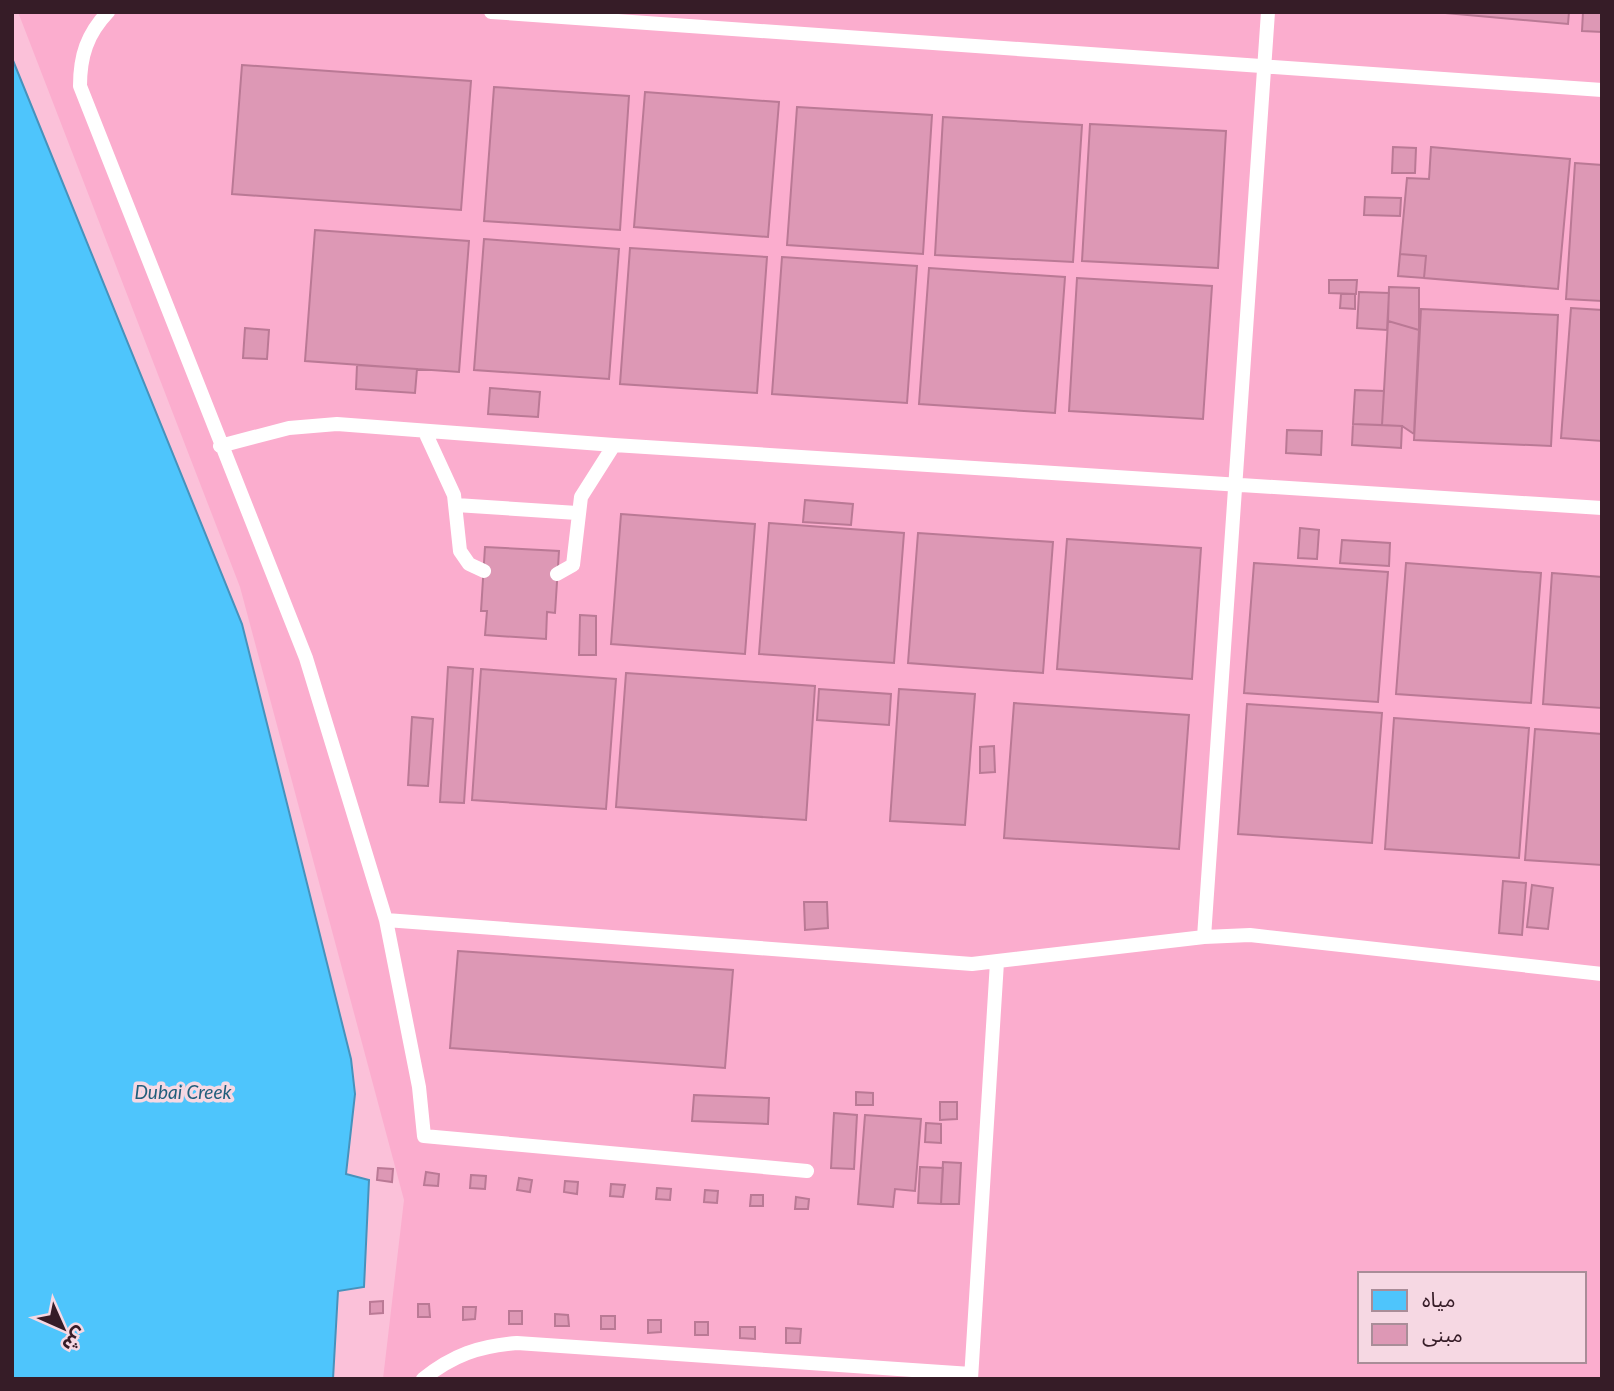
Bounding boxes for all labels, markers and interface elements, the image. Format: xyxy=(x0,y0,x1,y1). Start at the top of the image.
water label: Dubai Creek xyxy=(134,1080,233,1103)
legend xyxy=(1358,1272,1586,1363)
text: مياه xyxy=(1422,1286,1455,1311)
north arrow xyxy=(28,1293,98,1363)
text: مبنى xyxy=(1422,1321,1463,1347)
text: ش xyxy=(58,1323,93,1358)

